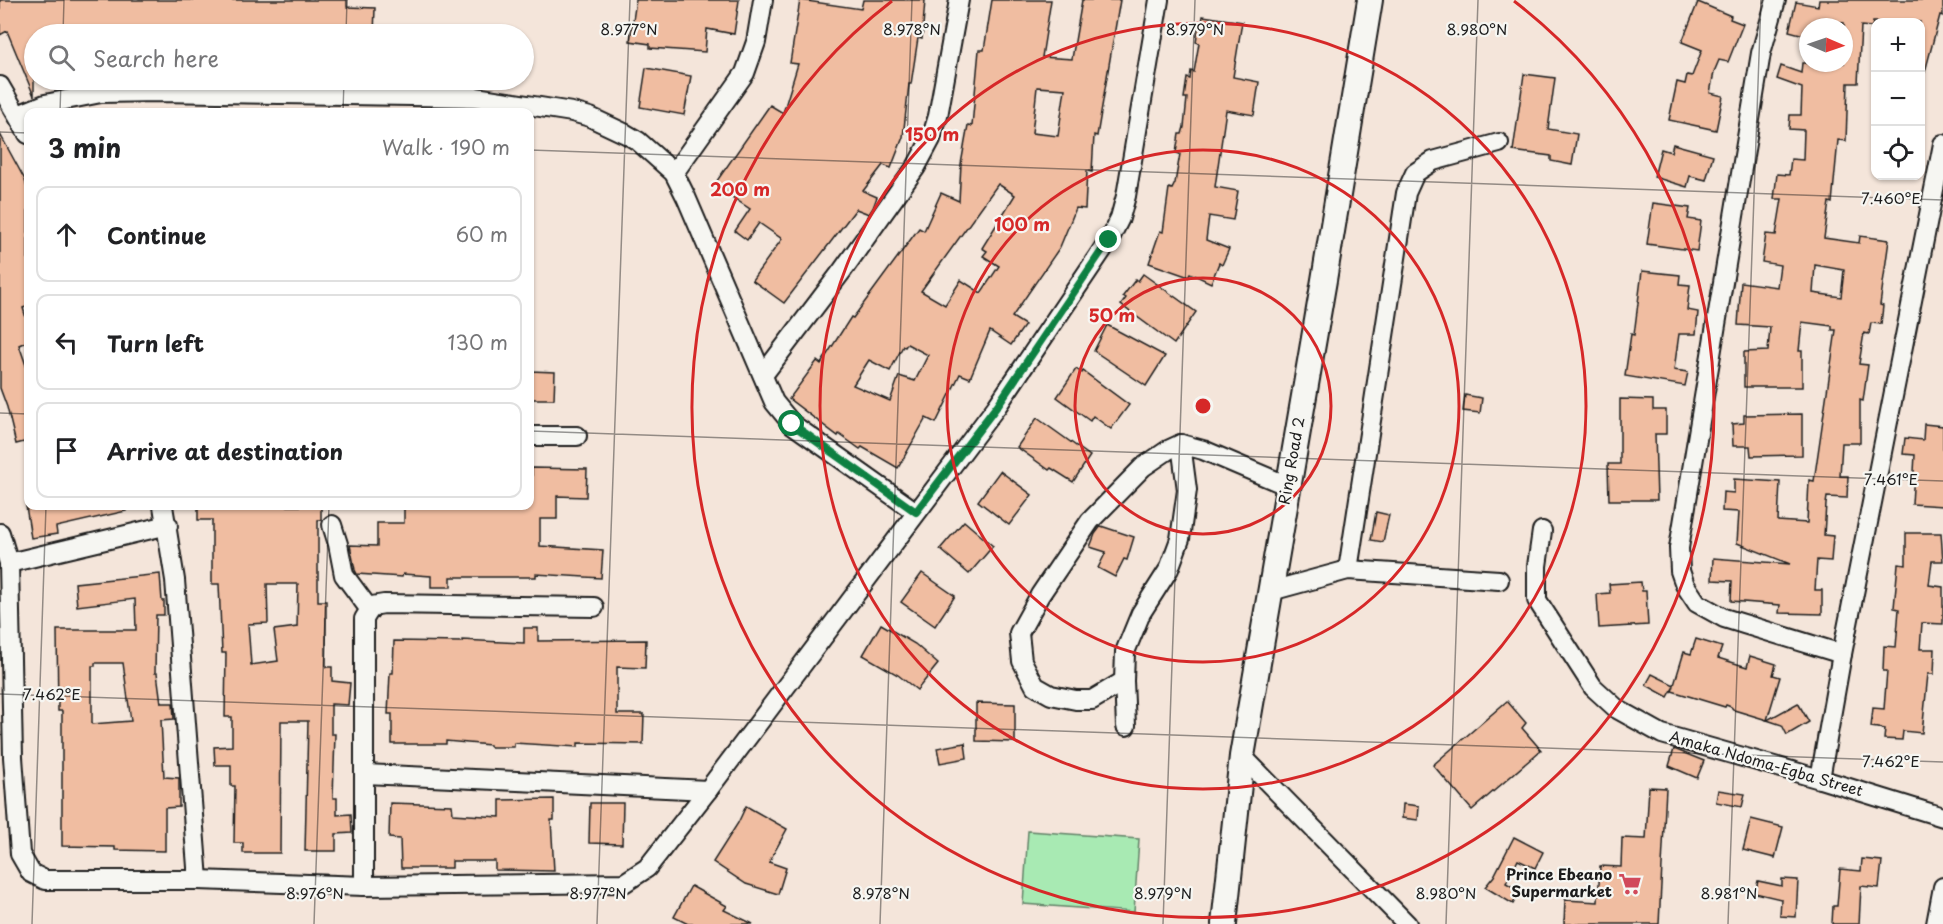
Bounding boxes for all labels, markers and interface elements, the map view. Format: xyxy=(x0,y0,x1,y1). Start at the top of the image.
text: 8.977°N xyxy=(600,17,658,40)
text: 8.978°N xyxy=(883,17,941,40)
text: 8.979°N xyxy=(1166,17,1224,40)
text: 8.980°N xyxy=(1446,17,1508,40)
north arrow xyxy=(1799,18,1853,72)
map controls xyxy=(1871,18,1925,180)
button: + xyxy=(1871,18,1925,72)
search box xyxy=(24,24,534,90)
icon: search xyxy=(45,41,78,74)
text: Search here xyxy=(93,41,219,74)
button: − xyxy=(1871,72,1925,126)
text: 150 m xyxy=(905,120,959,147)
button: locate xyxy=(1871,126,1925,180)
text: 3 min xyxy=(48,128,121,167)
text: Walk · 190 m xyxy=(382,132,510,162)
text: 200 m xyxy=(710,175,770,202)
text: 7.460°E xyxy=(1861,186,1921,209)
text: 100 m xyxy=(994,210,1050,237)
icon: ahead xyxy=(50,218,83,251)
text: Continue xyxy=(107,218,206,251)
text: 60 m xyxy=(456,219,508,249)
route end xyxy=(1095,226,1121,252)
text: 50 m xyxy=(1089,301,1135,328)
icon: left xyxy=(50,326,83,359)
text: Turn left xyxy=(107,326,204,359)
text: 130 m xyxy=(448,327,508,357)
centre of rings xyxy=(1193,396,1213,416)
route start xyxy=(778,410,804,436)
street label: Ring Road 2 xyxy=(1271,415,1310,506)
icon: arrive xyxy=(50,434,83,467)
text: Arrive at destination xyxy=(107,434,343,467)
text: 7.461°E xyxy=(1864,467,1918,490)
text: 7.462°E xyxy=(23,682,81,705)
street label: Amaka Ndoma-Egba Street xyxy=(1667,724,1866,801)
text: 7.462°E xyxy=(1862,749,1920,772)
place label: Prince Ebeano Supermarket xyxy=(1506,862,1612,902)
supermarket icon: Prince Ebeano Supermarket xyxy=(1617,871,1643,897)
text: 8.976°N xyxy=(286,881,344,904)
text: 8.977°N xyxy=(569,881,627,904)
text: 8.978°N xyxy=(852,881,910,904)
text: 8.979°N xyxy=(1134,881,1192,904)
text: 8.980°N xyxy=(1415,881,1477,904)
text: 8.981°N xyxy=(1701,881,1757,904)

